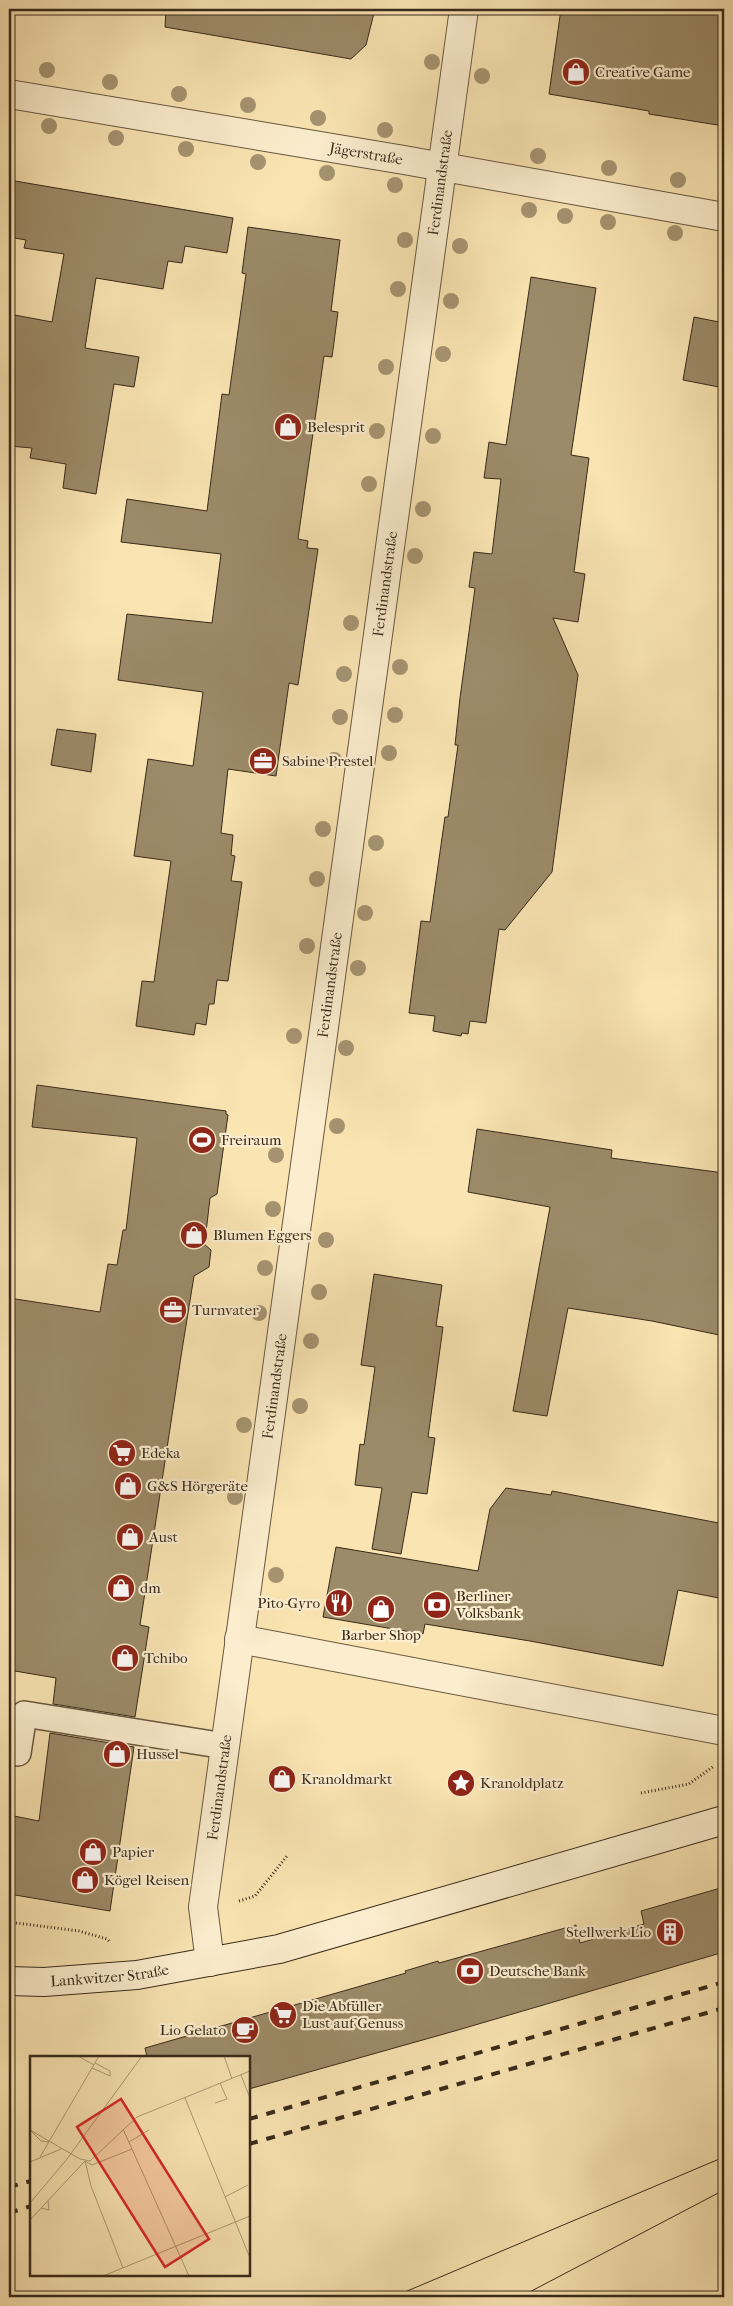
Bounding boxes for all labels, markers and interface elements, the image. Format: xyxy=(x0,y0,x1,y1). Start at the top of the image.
shop icon: Creative Game xyxy=(561,57,591,87)
place label: Creative Game xyxy=(595,63,691,81)
street label: Ferdinandstraße xyxy=(424,128,456,237)
street label: Jägerstraße xyxy=(327,139,405,169)
shop icon: Belesprit xyxy=(273,412,303,442)
place label: Belesprit xyxy=(307,418,366,436)
street label: Ferdinandstraße xyxy=(369,529,401,638)
office icon: Sabine Prestel xyxy=(248,746,278,776)
place label: Sabine Prestel xyxy=(282,752,373,770)
street label: Ferdinandstraße xyxy=(314,931,346,1039)
sports icon: Freiraum xyxy=(187,1125,217,1155)
place label: Freiraum xyxy=(221,1131,282,1149)
shop icon: Blumen Eggers xyxy=(179,1220,209,1250)
place label: Blumen Eggers xyxy=(213,1226,312,1244)
office icon: Turnvater xyxy=(158,1295,188,1325)
place label: Turnvater xyxy=(192,1301,259,1319)
street label: Ferdinandstraße xyxy=(258,1332,291,1440)
supermarket icon: Edeka xyxy=(107,1438,137,1468)
place label: Edeka xyxy=(141,1444,181,1462)
shop icon: G&S Hörgeräte xyxy=(113,1471,143,1501)
place label: G&S Hörgeräte xyxy=(147,1477,249,1495)
shop icon: Aust xyxy=(115,1522,145,1552)
place label: Aust xyxy=(148,1528,179,1546)
shop icon: dm xyxy=(106,1573,136,1603)
place label: dm xyxy=(140,1579,161,1597)
place label: Berliner Volksbank xyxy=(455,1587,521,1622)
restaurant icon: Pito-Gyro xyxy=(324,1588,354,1618)
bank icon: Berliner Volksbank xyxy=(422,1590,452,1620)
place label: Pito-Gyro xyxy=(257,1594,320,1612)
shop icon: Barber Shop xyxy=(366,1594,396,1624)
place label: Barber Shop xyxy=(341,1626,421,1644)
shop icon: Tchibo xyxy=(110,1643,140,1673)
place label: Tchibo xyxy=(144,1649,188,1667)
street label: Ferdinandstraße xyxy=(203,1733,236,1842)
shop icon: Hussel xyxy=(102,1739,132,1769)
place label: Hussel xyxy=(136,1745,179,1763)
shop icon: Kranoldmarkt xyxy=(267,1764,297,1794)
place icon: Kranoldplatz xyxy=(446,1768,476,1798)
place label: Kranoldmarkt xyxy=(301,1770,393,1788)
place label: Kranoldplatz xyxy=(480,1774,564,1792)
shop icon: Papier xyxy=(78,1837,108,1867)
place label: Papier xyxy=(112,1843,155,1861)
shop icon: Kögel Reisen xyxy=(70,1865,100,1895)
place label: Kögel Reisen xyxy=(104,1871,189,1889)
building icon: Stellwerk Lio xyxy=(655,1917,685,1947)
place label: Stellwerk Lio xyxy=(566,1923,651,1941)
bank icon: Deutsche Bank xyxy=(455,1956,485,1986)
street label: Lankwitzer Straße xyxy=(50,1960,171,1990)
place label: Deutsche Bank xyxy=(489,1962,586,1980)
place label: Die Abfüller Lust auf Genuss xyxy=(302,1997,404,2032)
supermarket icon: Die Abfüller Lust auf Genuss xyxy=(268,2000,298,2030)
cafe icon: Lio Gelato xyxy=(230,2015,260,2045)
place label: Lio Gelato xyxy=(160,2021,226,2039)
inset map xyxy=(30,2056,250,2276)

